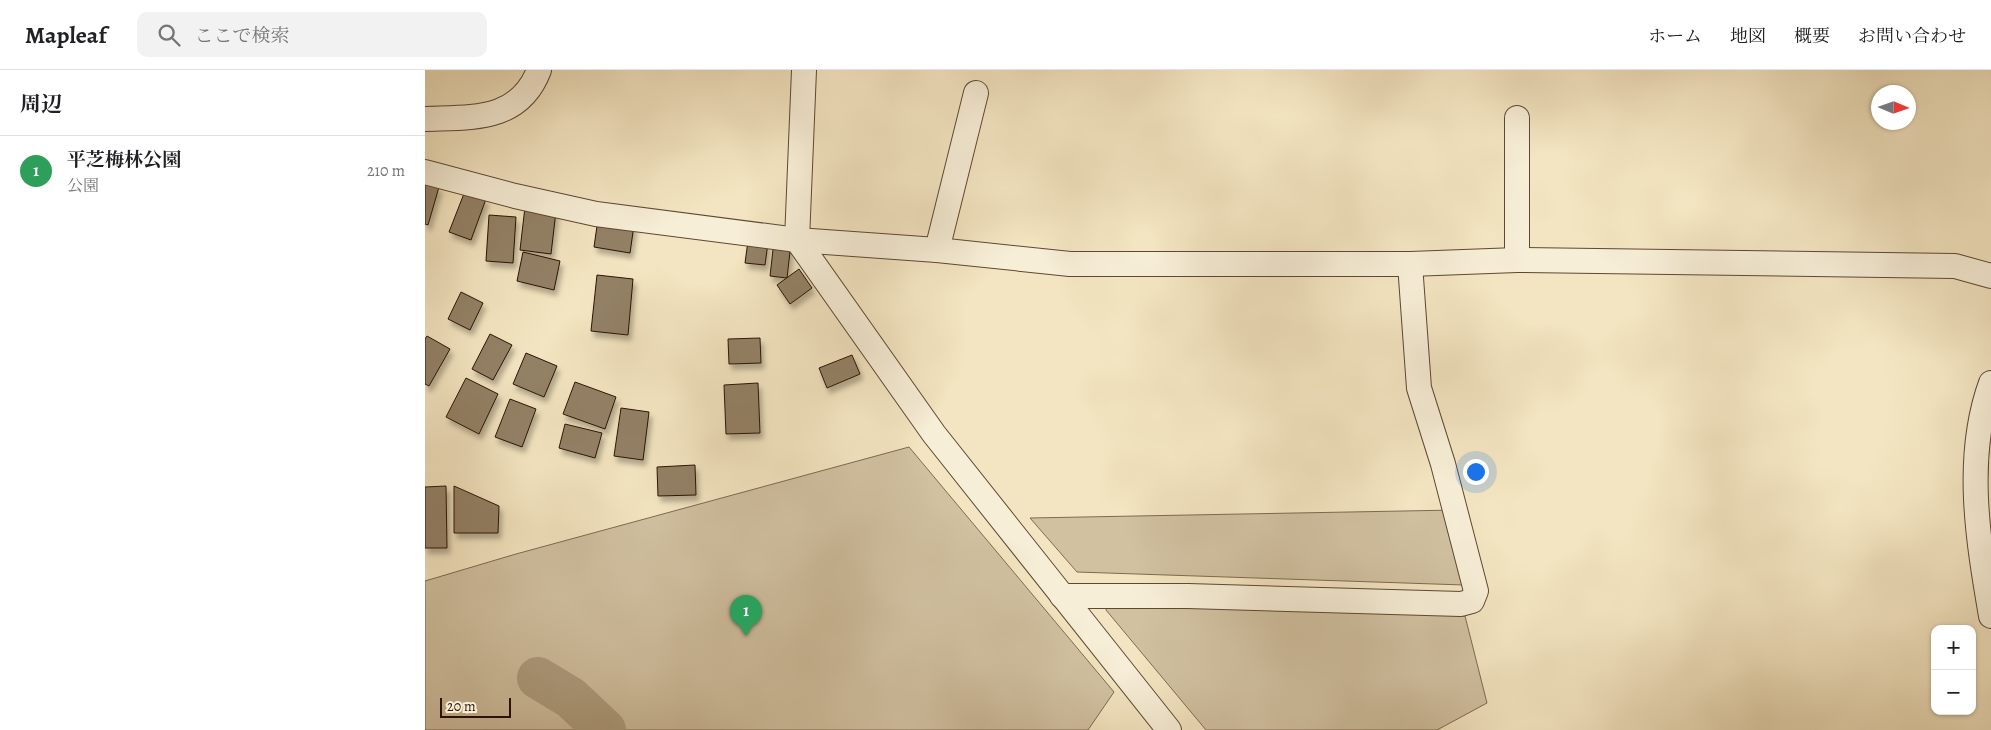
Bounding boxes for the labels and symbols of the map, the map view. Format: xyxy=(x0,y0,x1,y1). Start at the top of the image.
north arrow xyxy=(1871,85,1916,130)
your location xyxy=(1463,459,1489,485)
pin: 1 xyxy=(730,595,762,636)
scale bar xyxy=(440,695,511,718)

